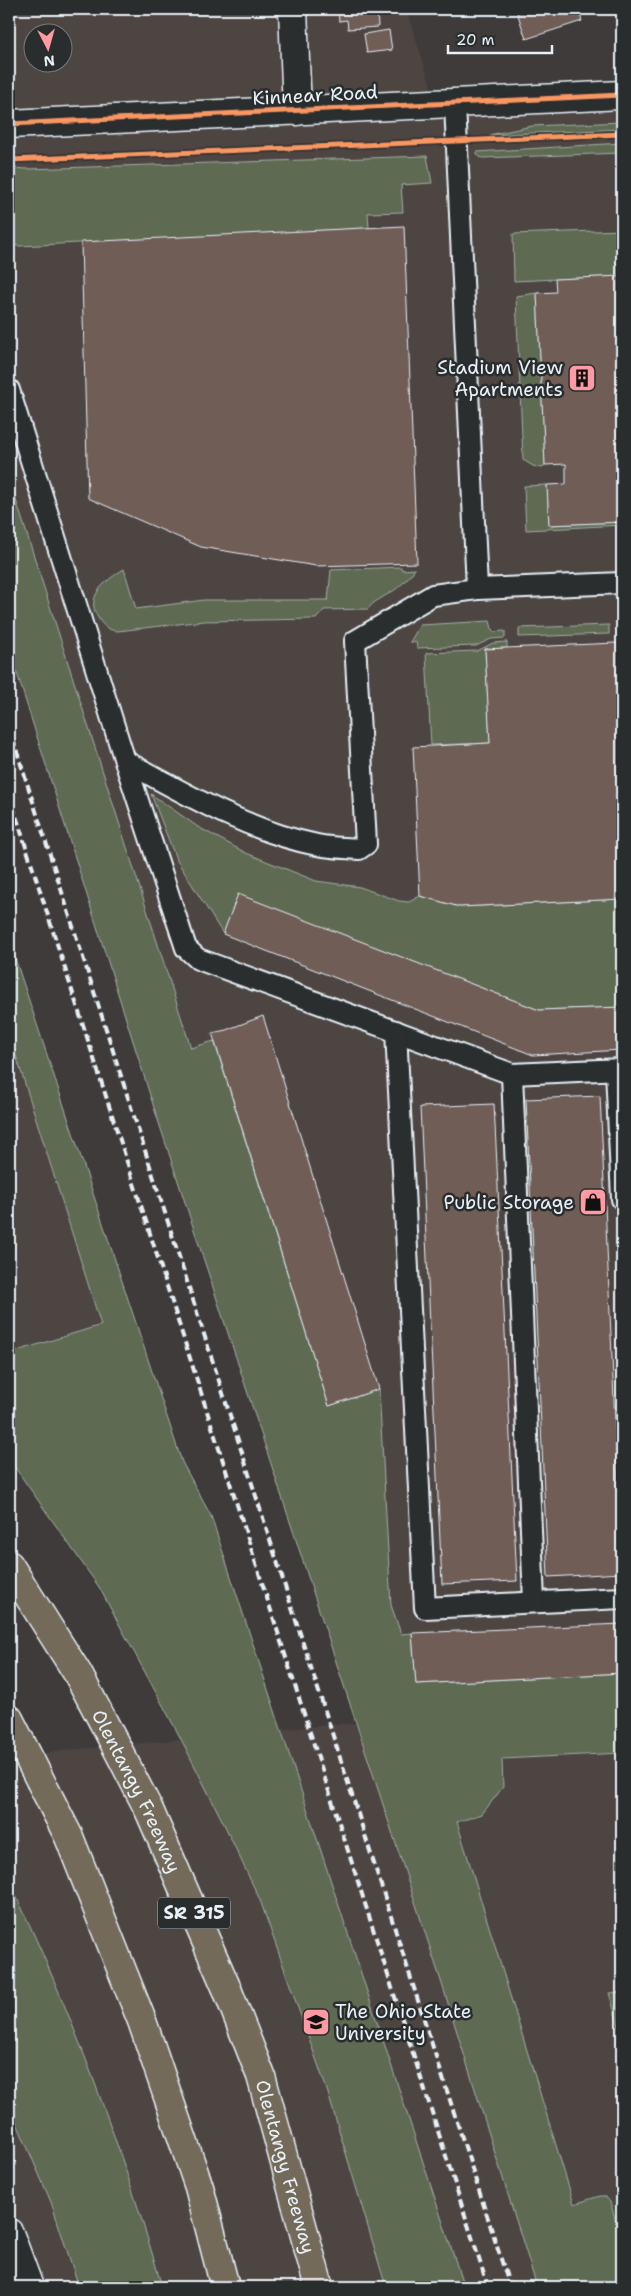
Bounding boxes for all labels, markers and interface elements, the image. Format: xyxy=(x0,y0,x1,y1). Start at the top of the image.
north arrow xyxy=(22,22,72,72)
scale bar xyxy=(448,22,552,54)
text: 20 m xyxy=(456,30,495,50)
text: N xyxy=(43,51,56,70)
street label: Kinnear Road xyxy=(252,79,378,111)
place label: Stadium View Apartments xyxy=(437,355,563,402)
building icon: Stadium View Apartments xyxy=(567,363,597,393)
shop icon: Public Storage xyxy=(578,1187,608,1217)
place label: Public Storage xyxy=(443,1190,574,1215)
street label: Olentangy Freeway xyxy=(86,1705,187,1877)
road number: SR 315 xyxy=(158,1898,230,1929)
place label: The Ohio State University xyxy=(335,1999,471,2046)
school or university icon: The Ohio State University xyxy=(301,2007,331,2037)
street label: Olentangy Freeway xyxy=(250,2077,322,2256)

